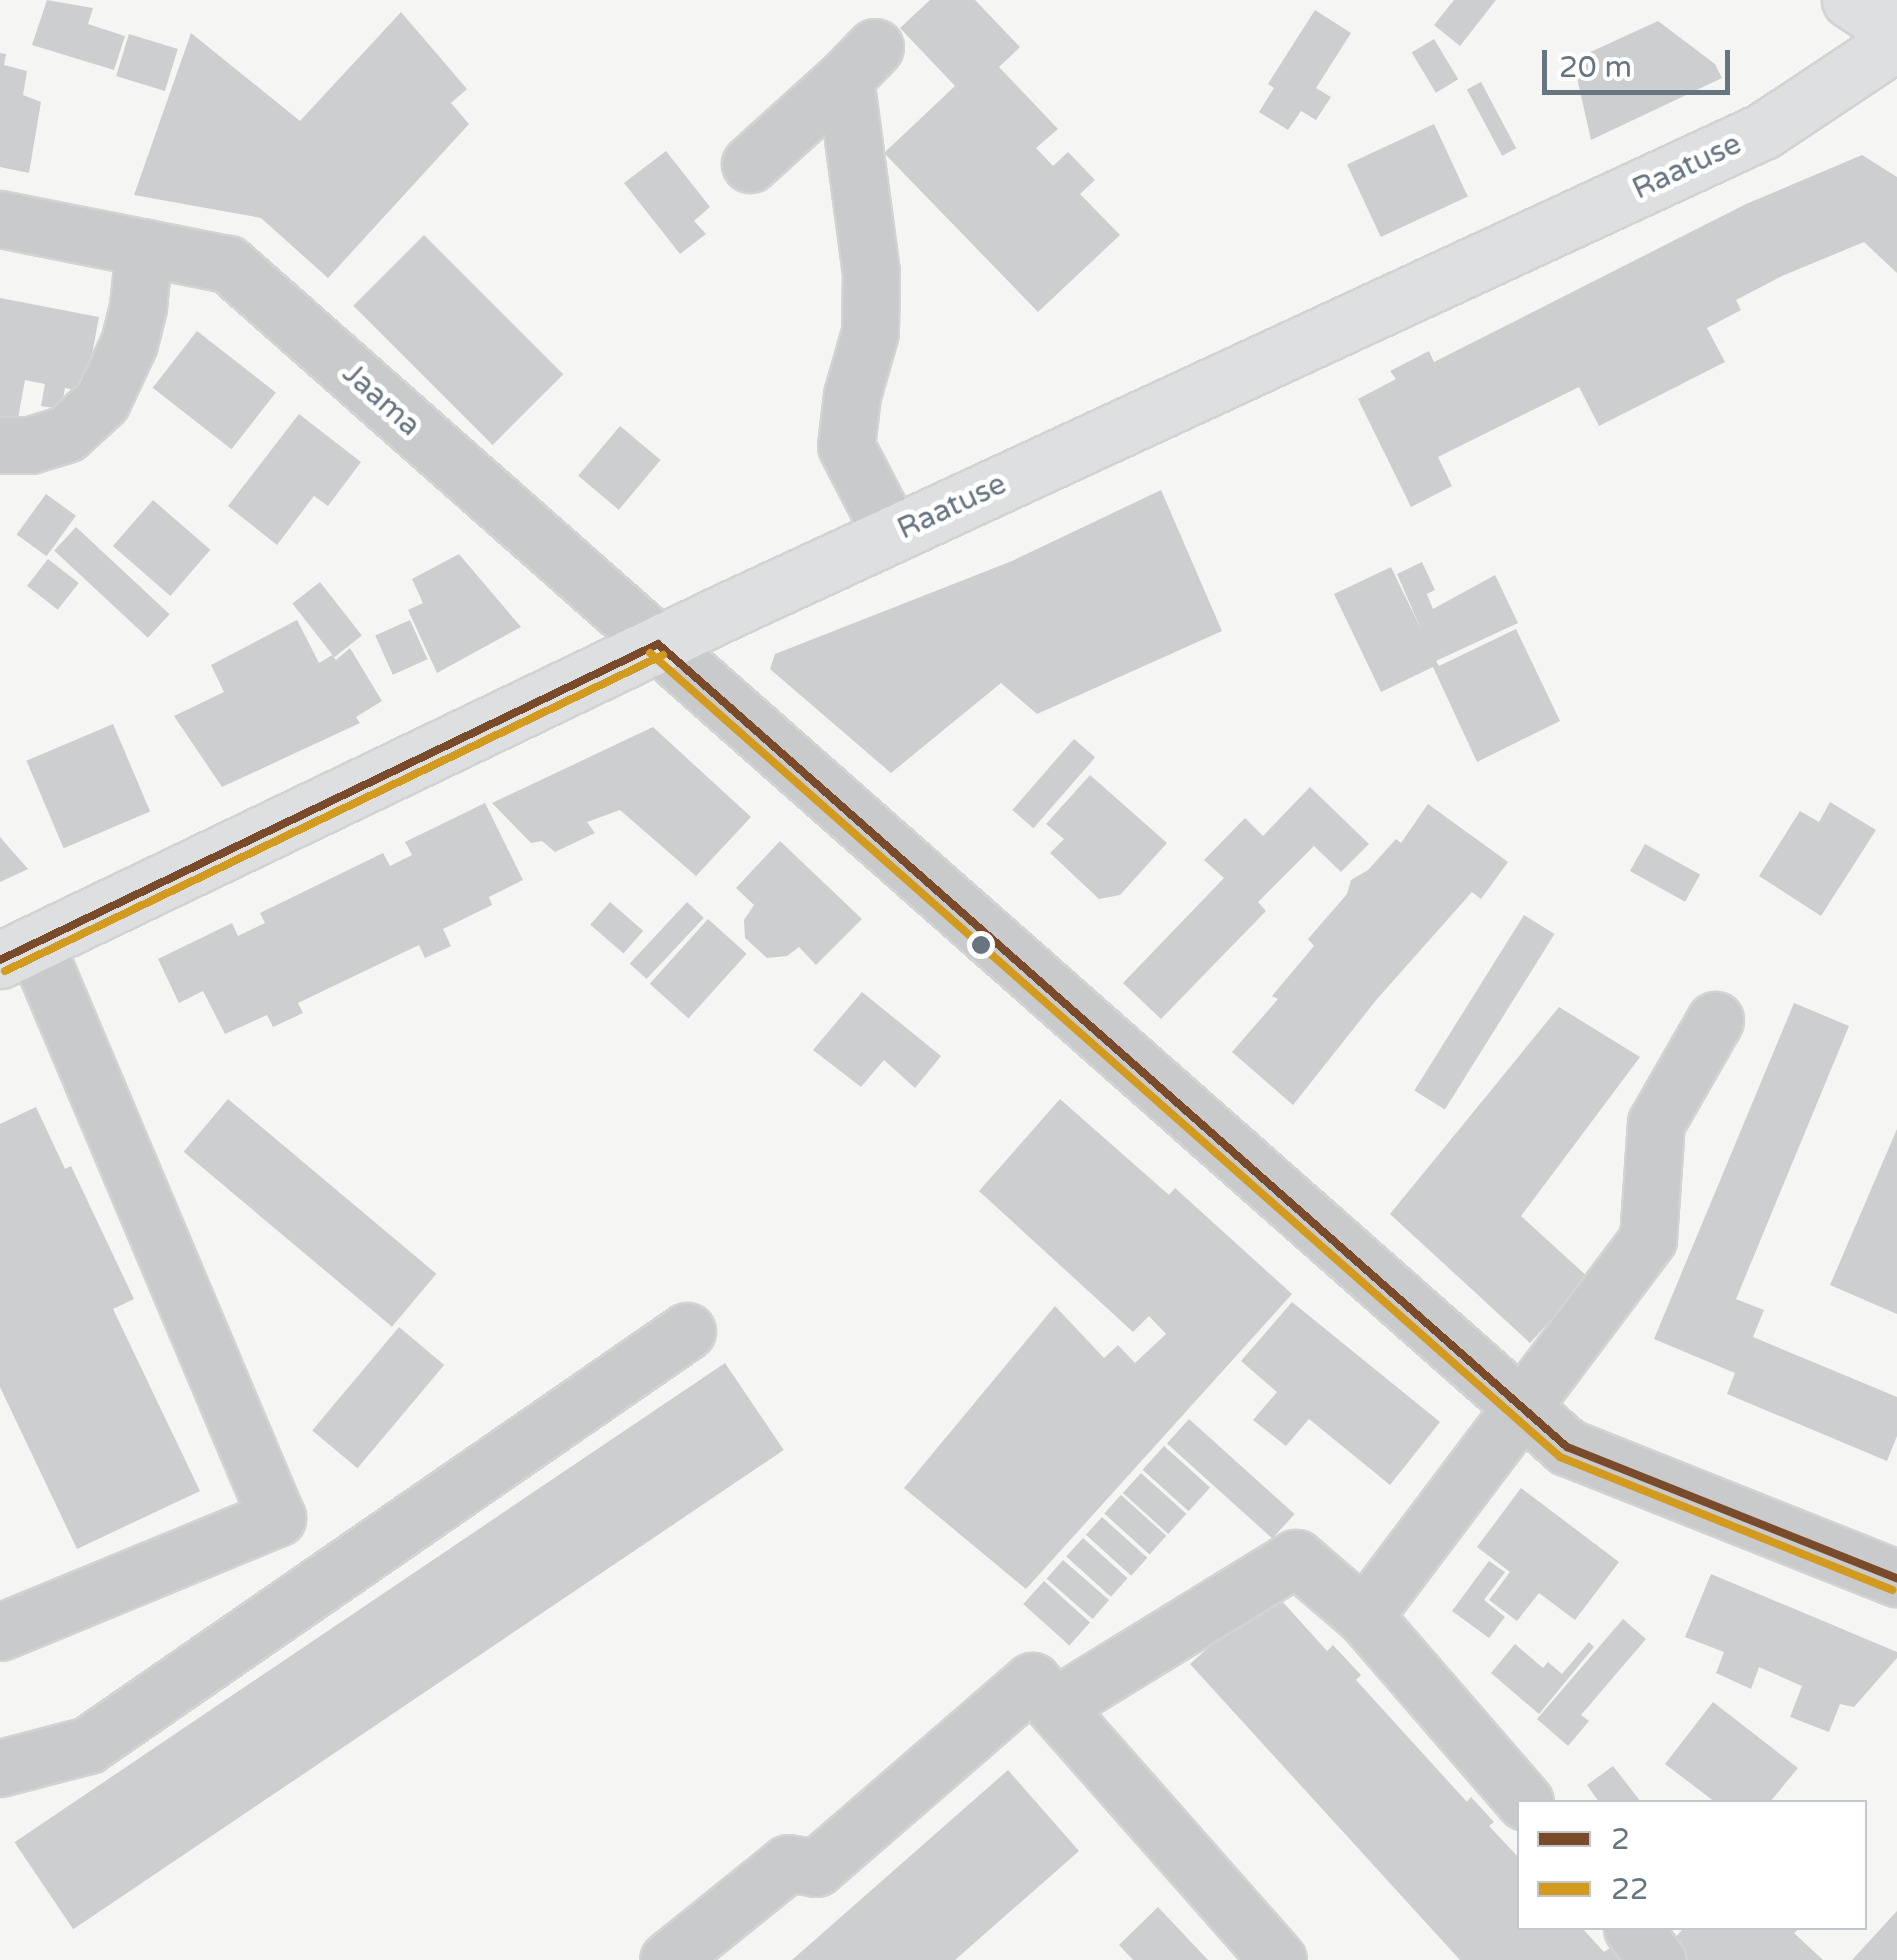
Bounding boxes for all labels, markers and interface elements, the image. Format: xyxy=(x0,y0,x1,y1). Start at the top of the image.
scale bar xyxy=(1547,30,1734,92)
text: 20 m xyxy=(1559,49,1632,86)
street label: Raatuse xyxy=(1627,126,1747,208)
street label: Jaama xyxy=(335,356,427,444)
street label: Raatuse xyxy=(892,466,1012,548)
unlabelled marker xyxy=(971,935,991,955)
legend xyxy=(1517,1800,1867,1930)
text: 2 xyxy=(1611,1821,1630,1858)
text: 22 xyxy=(1611,1871,1649,1908)

